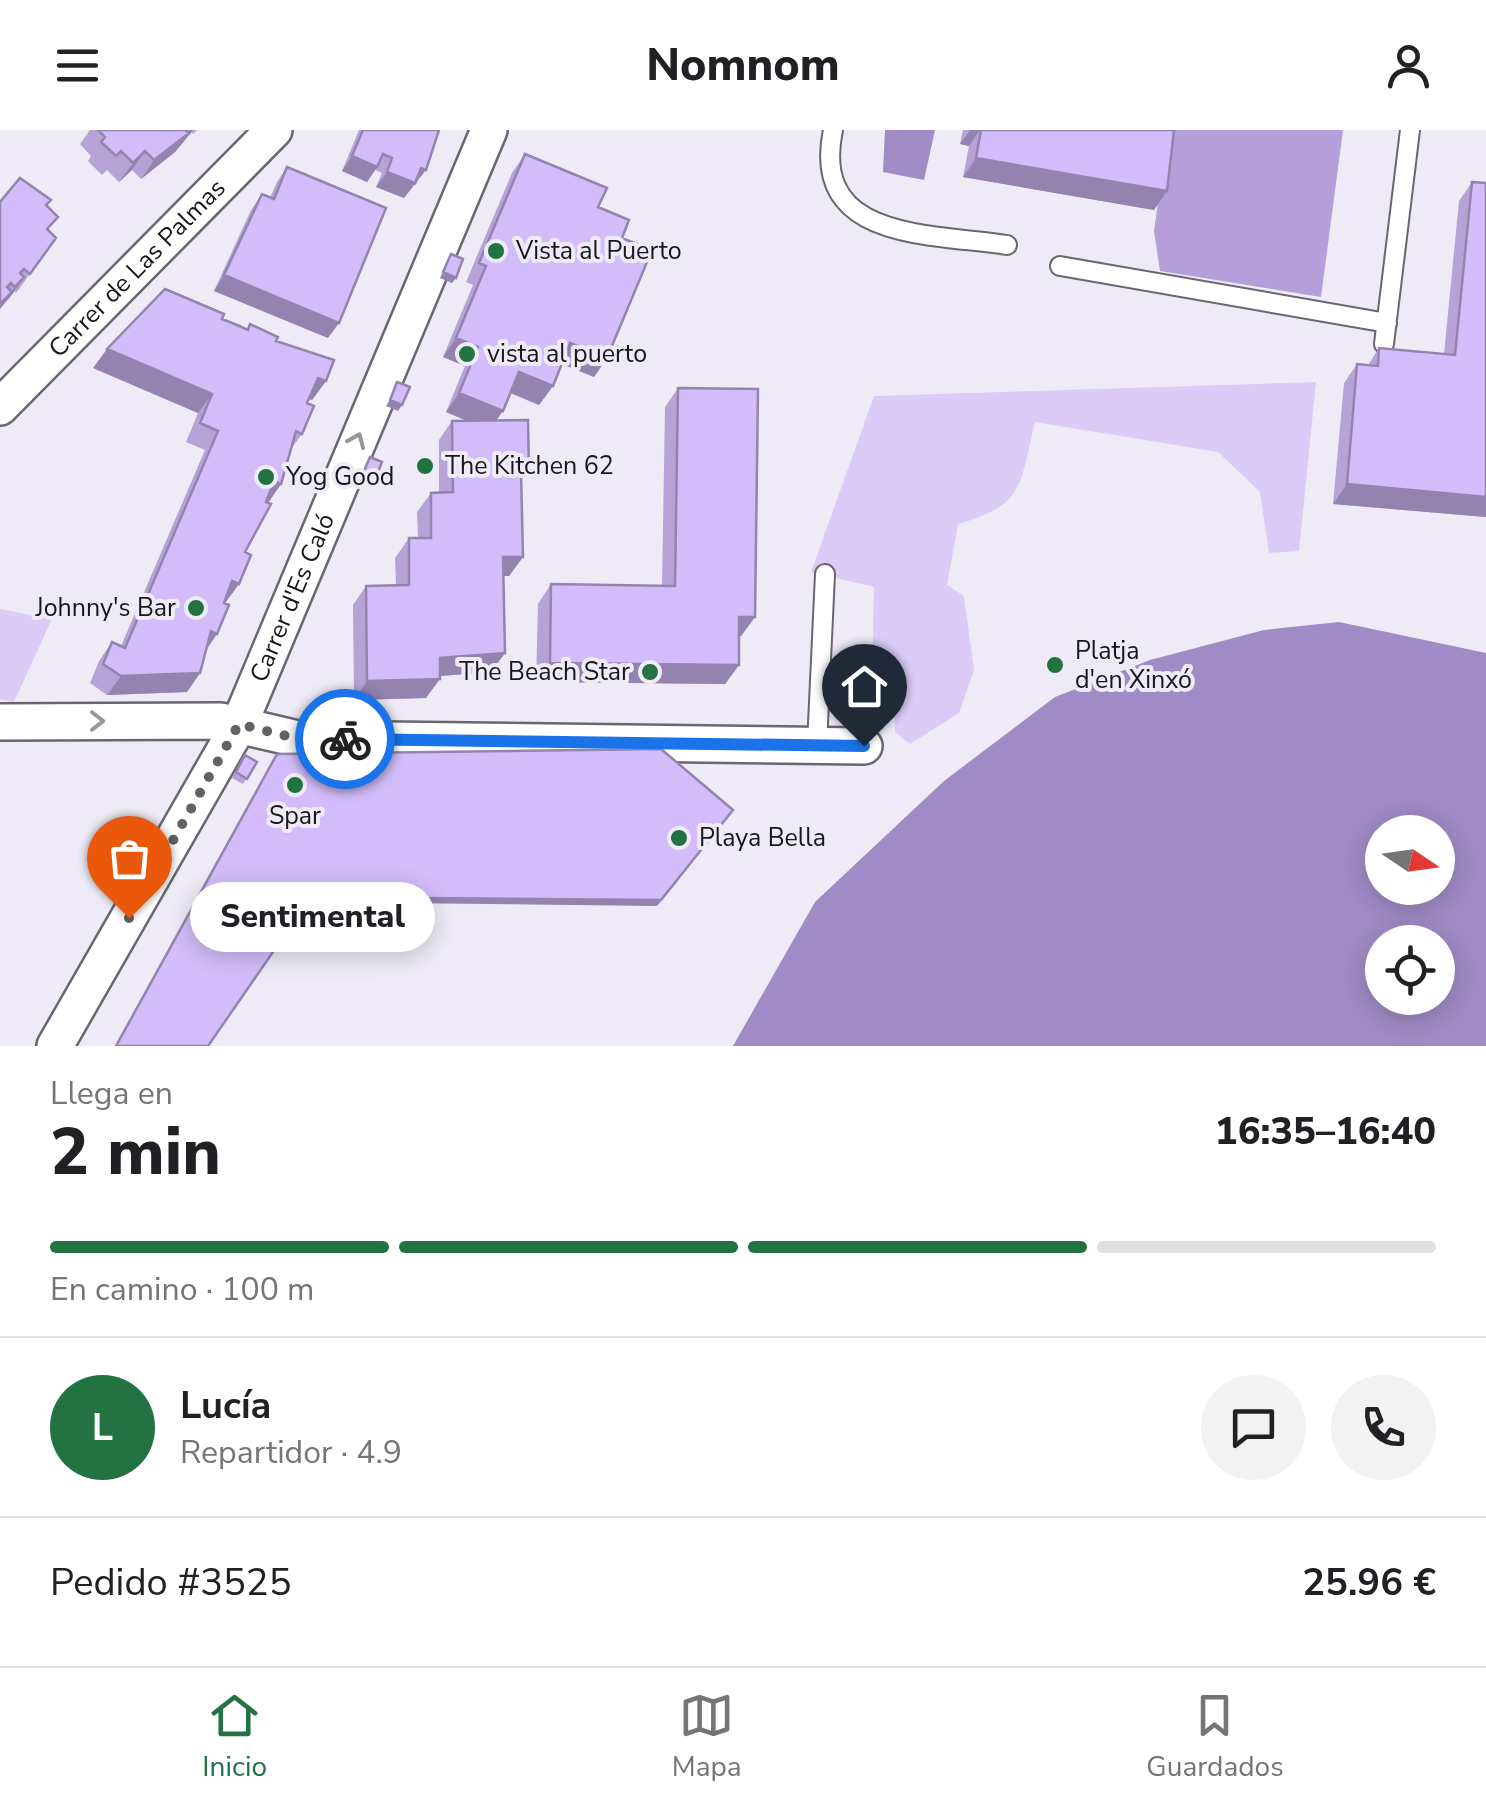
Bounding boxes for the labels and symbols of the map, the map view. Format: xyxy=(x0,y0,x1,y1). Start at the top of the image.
street label: Carrer de Las Palmas xyxy=(41,172,233,365)
place label: Vista al Puerto xyxy=(515,234,682,268)
marker: Vista al Puerto xyxy=(485,240,507,262)
place label: vista al puerto xyxy=(487,337,647,371)
marker: vista al puerto xyxy=(456,343,478,365)
one-way arrow xyxy=(345,433,365,450)
place label: The Kitchen 62 xyxy=(445,449,614,483)
marker: The Kitchen 62 xyxy=(414,455,436,477)
place label: Yog Good xyxy=(285,460,394,494)
marker: Yog Good xyxy=(255,466,277,488)
street label: Carrer d'Es Caló xyxy=(242,508,343,687)
place label: Johnny's Bar xyxy=(35,591,176,625)
marker: Johnny's Bar xyxy=(185,597,207,619)
place label: Platja d'en Xinxó xyxy=(1075,634,1192,697)
pin xyxy=(822,644,907,747)
marker: Platja d'en Xinxó xyxy=(1044,654,1066,676)
place label: The Beach Star xyxy=(459,655,630,689)
marker: The Beach Star xyxy=(639,661,661,683)
courier xyxy=(295,689,395,789)
one-way arrow xyxy=(90,711,106,732)
marker: Spar xyxy=(284,774,306,796)
place label: Spar xyxy=(269,799,321,833)
north arrow xyxy=(1365,815,1455,905)
pin xyxy=(87,816,172,919)
place label: Playa Bella xyxy=(699,821,826,855)
marker: Playa Bella xyxy=(668,827,690,849)
callout: Sentimental xyxy=(189,883,434,953)

